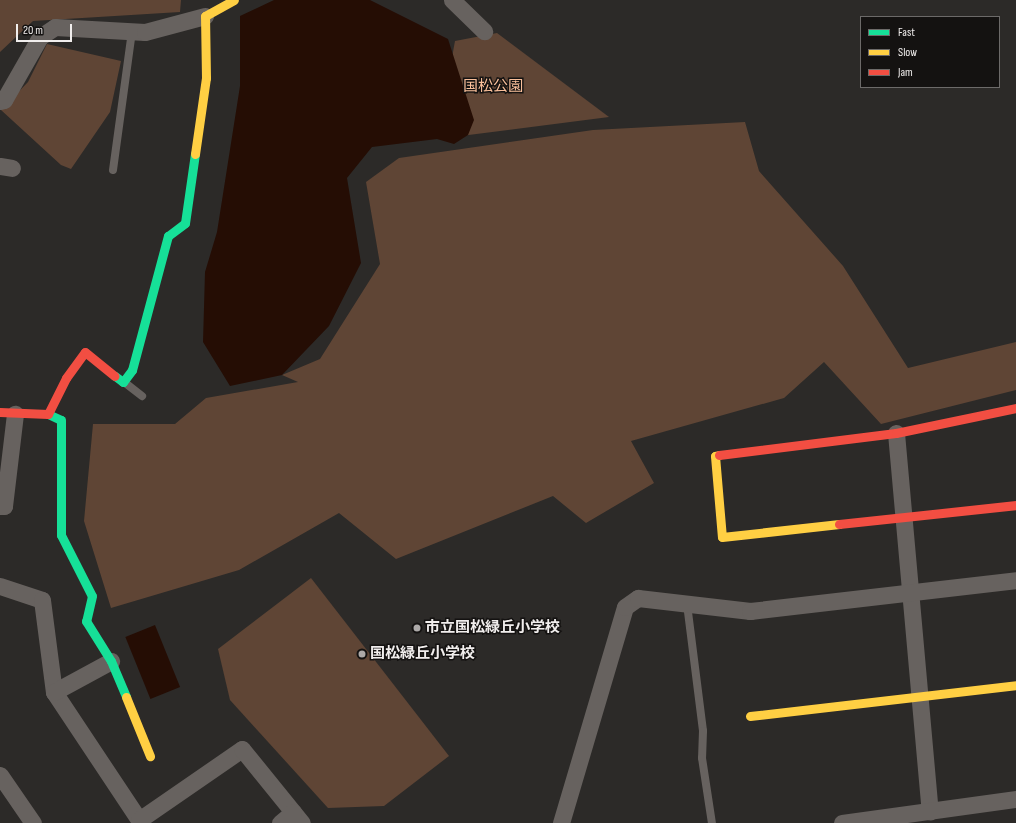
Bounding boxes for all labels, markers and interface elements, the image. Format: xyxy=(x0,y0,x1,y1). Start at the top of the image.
scale bar xyxy=(18,16,74,42)
legend xyxy=(860,16,1000,88)
text: 20 m xyxy=(23,23,43,38)
text: Fast xyxy=(898,25,915,40)
text: Slow xyxy=(898,45,917,60)
text: Jam xyxy=(898,65,913,80)
park label: 国松公園 xyxy=(463,78,523,96)
place label: 市立国松緑丘小学校 xyxy=(425,619,560,637)
marker: 市立国松緑丘小学校 xyxy=(412,623,422,633)
place label: 国松緑丘小学校 xyxy=(370,645,475,663)
marker: 国松緑丘小学校 xyxy=(357,649,367,659)

